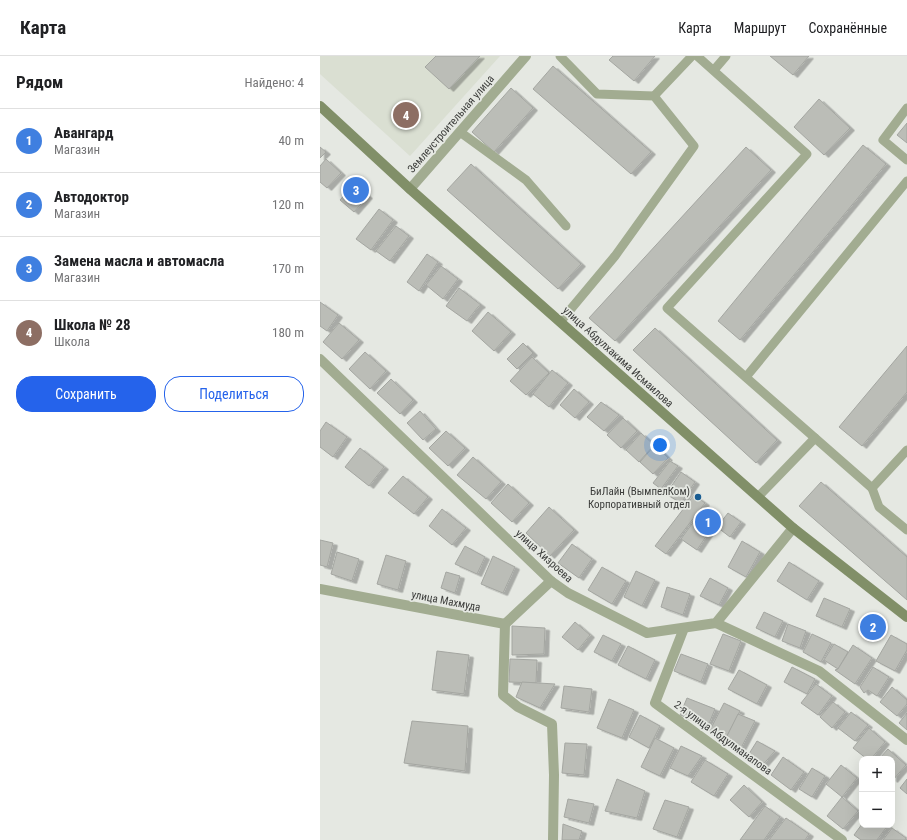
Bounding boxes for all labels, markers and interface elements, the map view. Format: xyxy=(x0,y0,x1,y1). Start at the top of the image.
text: Карта xyxy=(20,16,66,39)
text: Карта xyxy=(678,20,712,36)
text: Маршрут xyxy=(734,20,786,36)
text: Сохранённые xyxy=(808,20,887,36)
text: Рядом xyxy=(16,72,63,92)
street label: Землеустроительная улица xyxy=(405,73,497,175)
text: Найдено: 4 xyxy=(244,75,304,90)
pin: 4 xyxy=(393,100,419,130)
text: Авангард xyxy=(54,124,113,142)
text: 1 xyxy=(26,133,32,148)
text: 40 m xyxy=(278,133,304,148)
text: Магазин xyxy=(54,142,100,157)
pin: 3 xyxy=(343,175,369,205)
text: Автодоктор xyxy=(54,188,129,206)
text: 2 xyxy=(26,197,32,212)
text: 120 m xyxy=(272,197,304,212)
text: Магазин xyxy=(54,206,100,221)
text: Замена масла и автомасла xyxy=(54,252,224,270)
text: 3 xyxy=(26,261,32,276)
text: 170 m xyxy=(272,261,304,276)
text: Магазин xyxy=(54,270,100,285)
street label: улица Абдулхакима Исмаилова xyxy=(560,304,676,410)
text: Школа № 28 xyxy=(54,316,131,334)
text: 4 xyxy=(26,325,32,340)
text: 180 m xyxy=(272,325,304,340)
text: Школа xyxy=(54,334,90,349)
button: Сохранить xyxy=(16,376,156,412)
button: Поделиться xyxy=(164,376,304,412)
your location xyxy=(650,435,670,455)
place label: БиЛайн (ВымпелКом) Корпоративный отдел xyxy=(588,485,690,511)
marker: БиЛайн (ВымпелКом) Корпоративный отдел xyxy=(693,492,703,502)
pin: 1 xyxy=(695,507,721,537)
street label: улица Хизроева xyxy=(513,527,575,585)
street label: улица Махмуда xyxy=(410,588,482,614)
pin: 2 xyxy=(860,612,886,642)
street label: 2-я улица Абдулманапова xyxy=(672,698,774,778)
map controls xyxy=(859,756,895,828)
button: + xyxy=(859,756,895,792)
button: − xyxy=(859,792,895,828)

